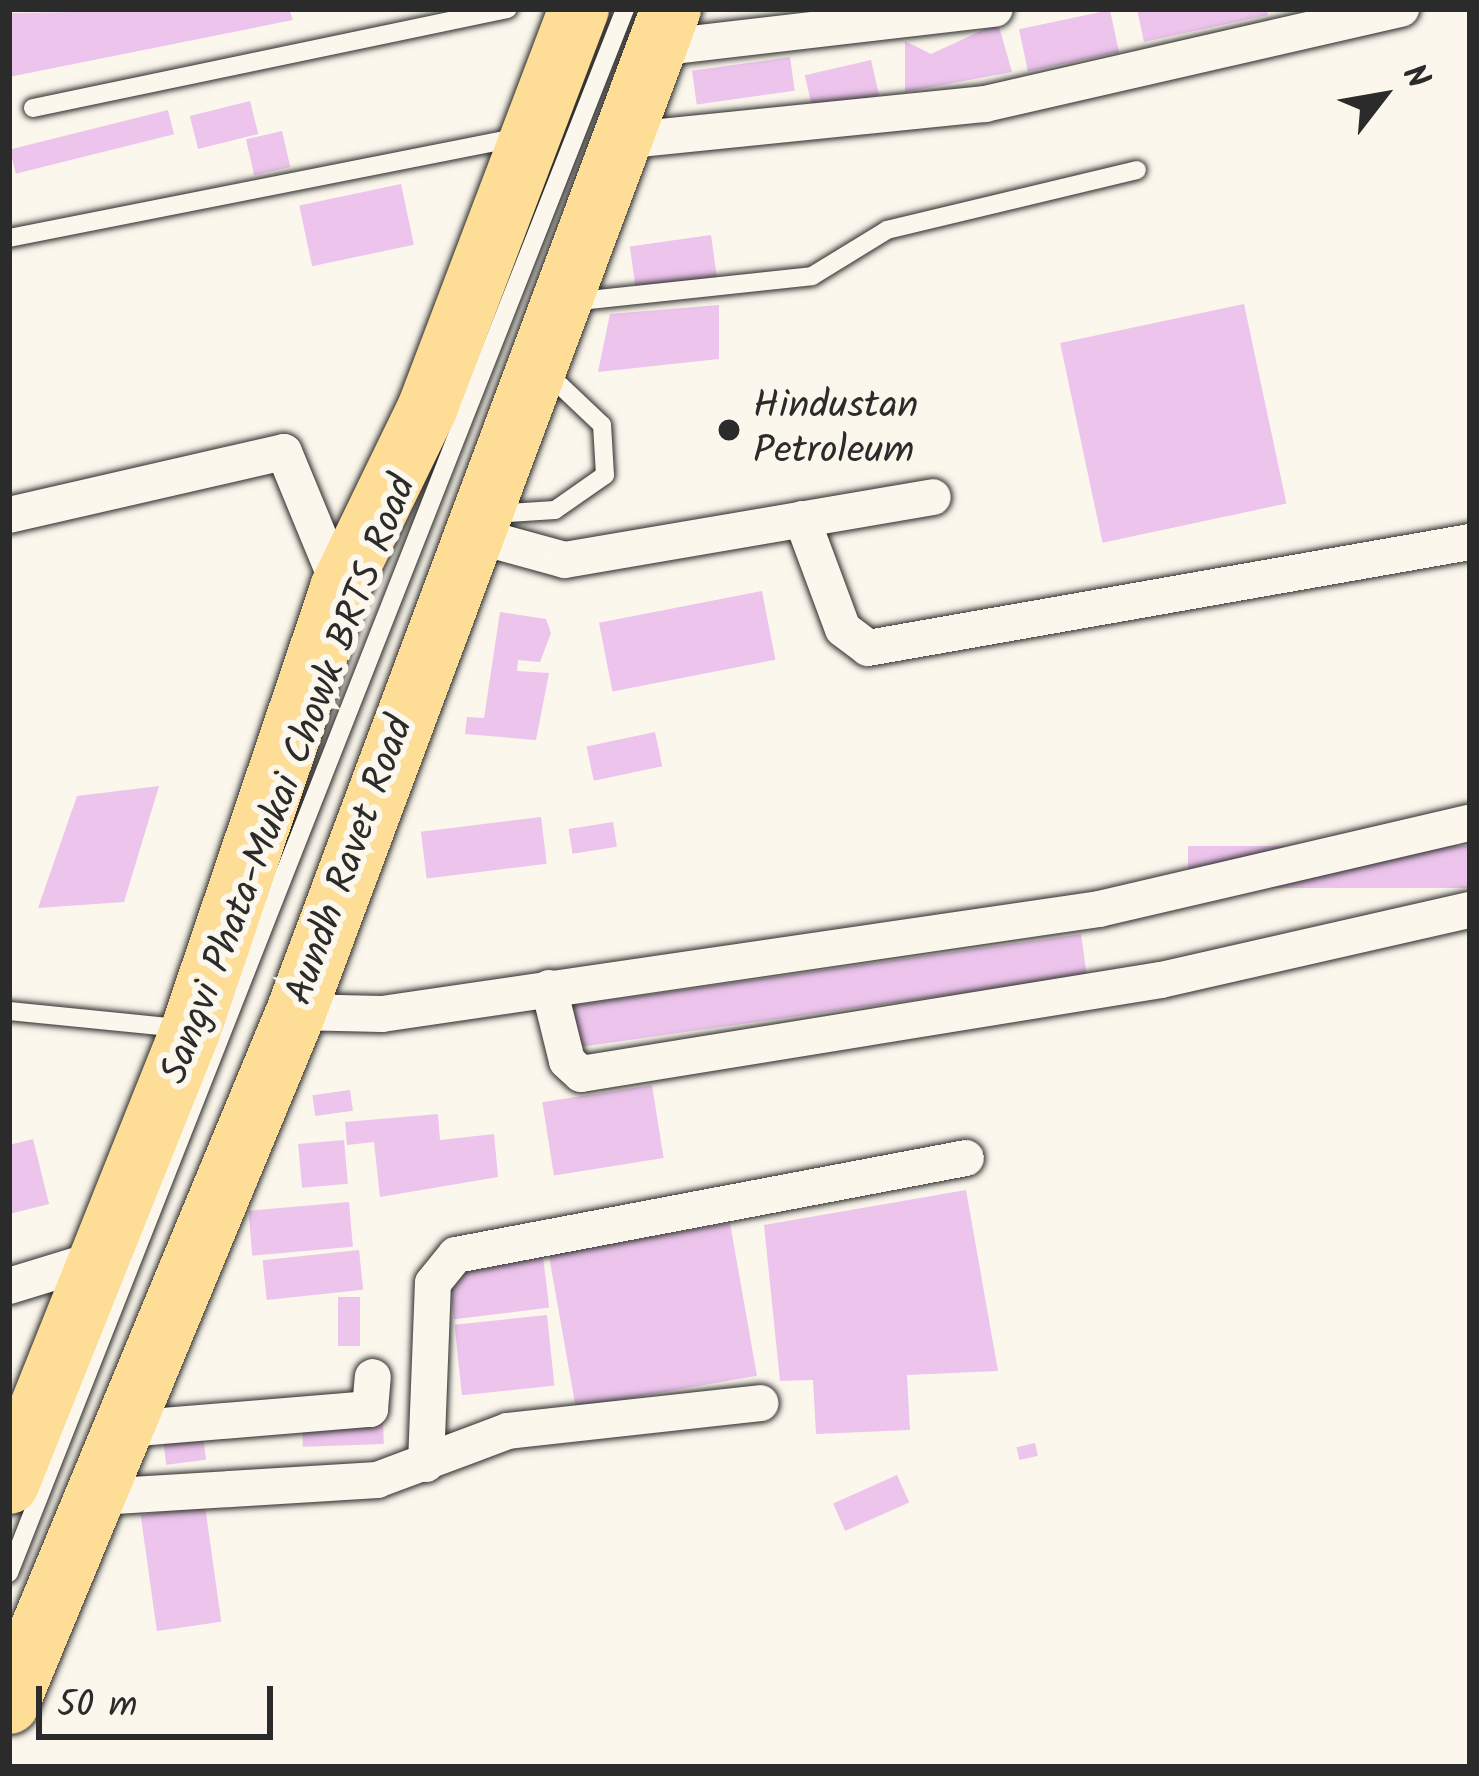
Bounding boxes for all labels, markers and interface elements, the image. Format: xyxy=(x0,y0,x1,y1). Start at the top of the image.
north arrow xyxy=(1323,36,1443,156)
text: N xyxy=(1386,55,1442,100)
place label: Hindustan Petroleum xyxy=(753,385,918,476)
marker: Hindustan Petroleum xyxy=(716,417,742,443)
street label: Sangvi Phata-Mukai Chowk BRTS Road xyxy=(152,469,428,1091)
street label: Aundh Ravet Road xyxy=(277,711,425,1011)
scale bar xyxy=(42,1662,279,1736)
text: 50 m xyxy=(57,1678,137,1735)

